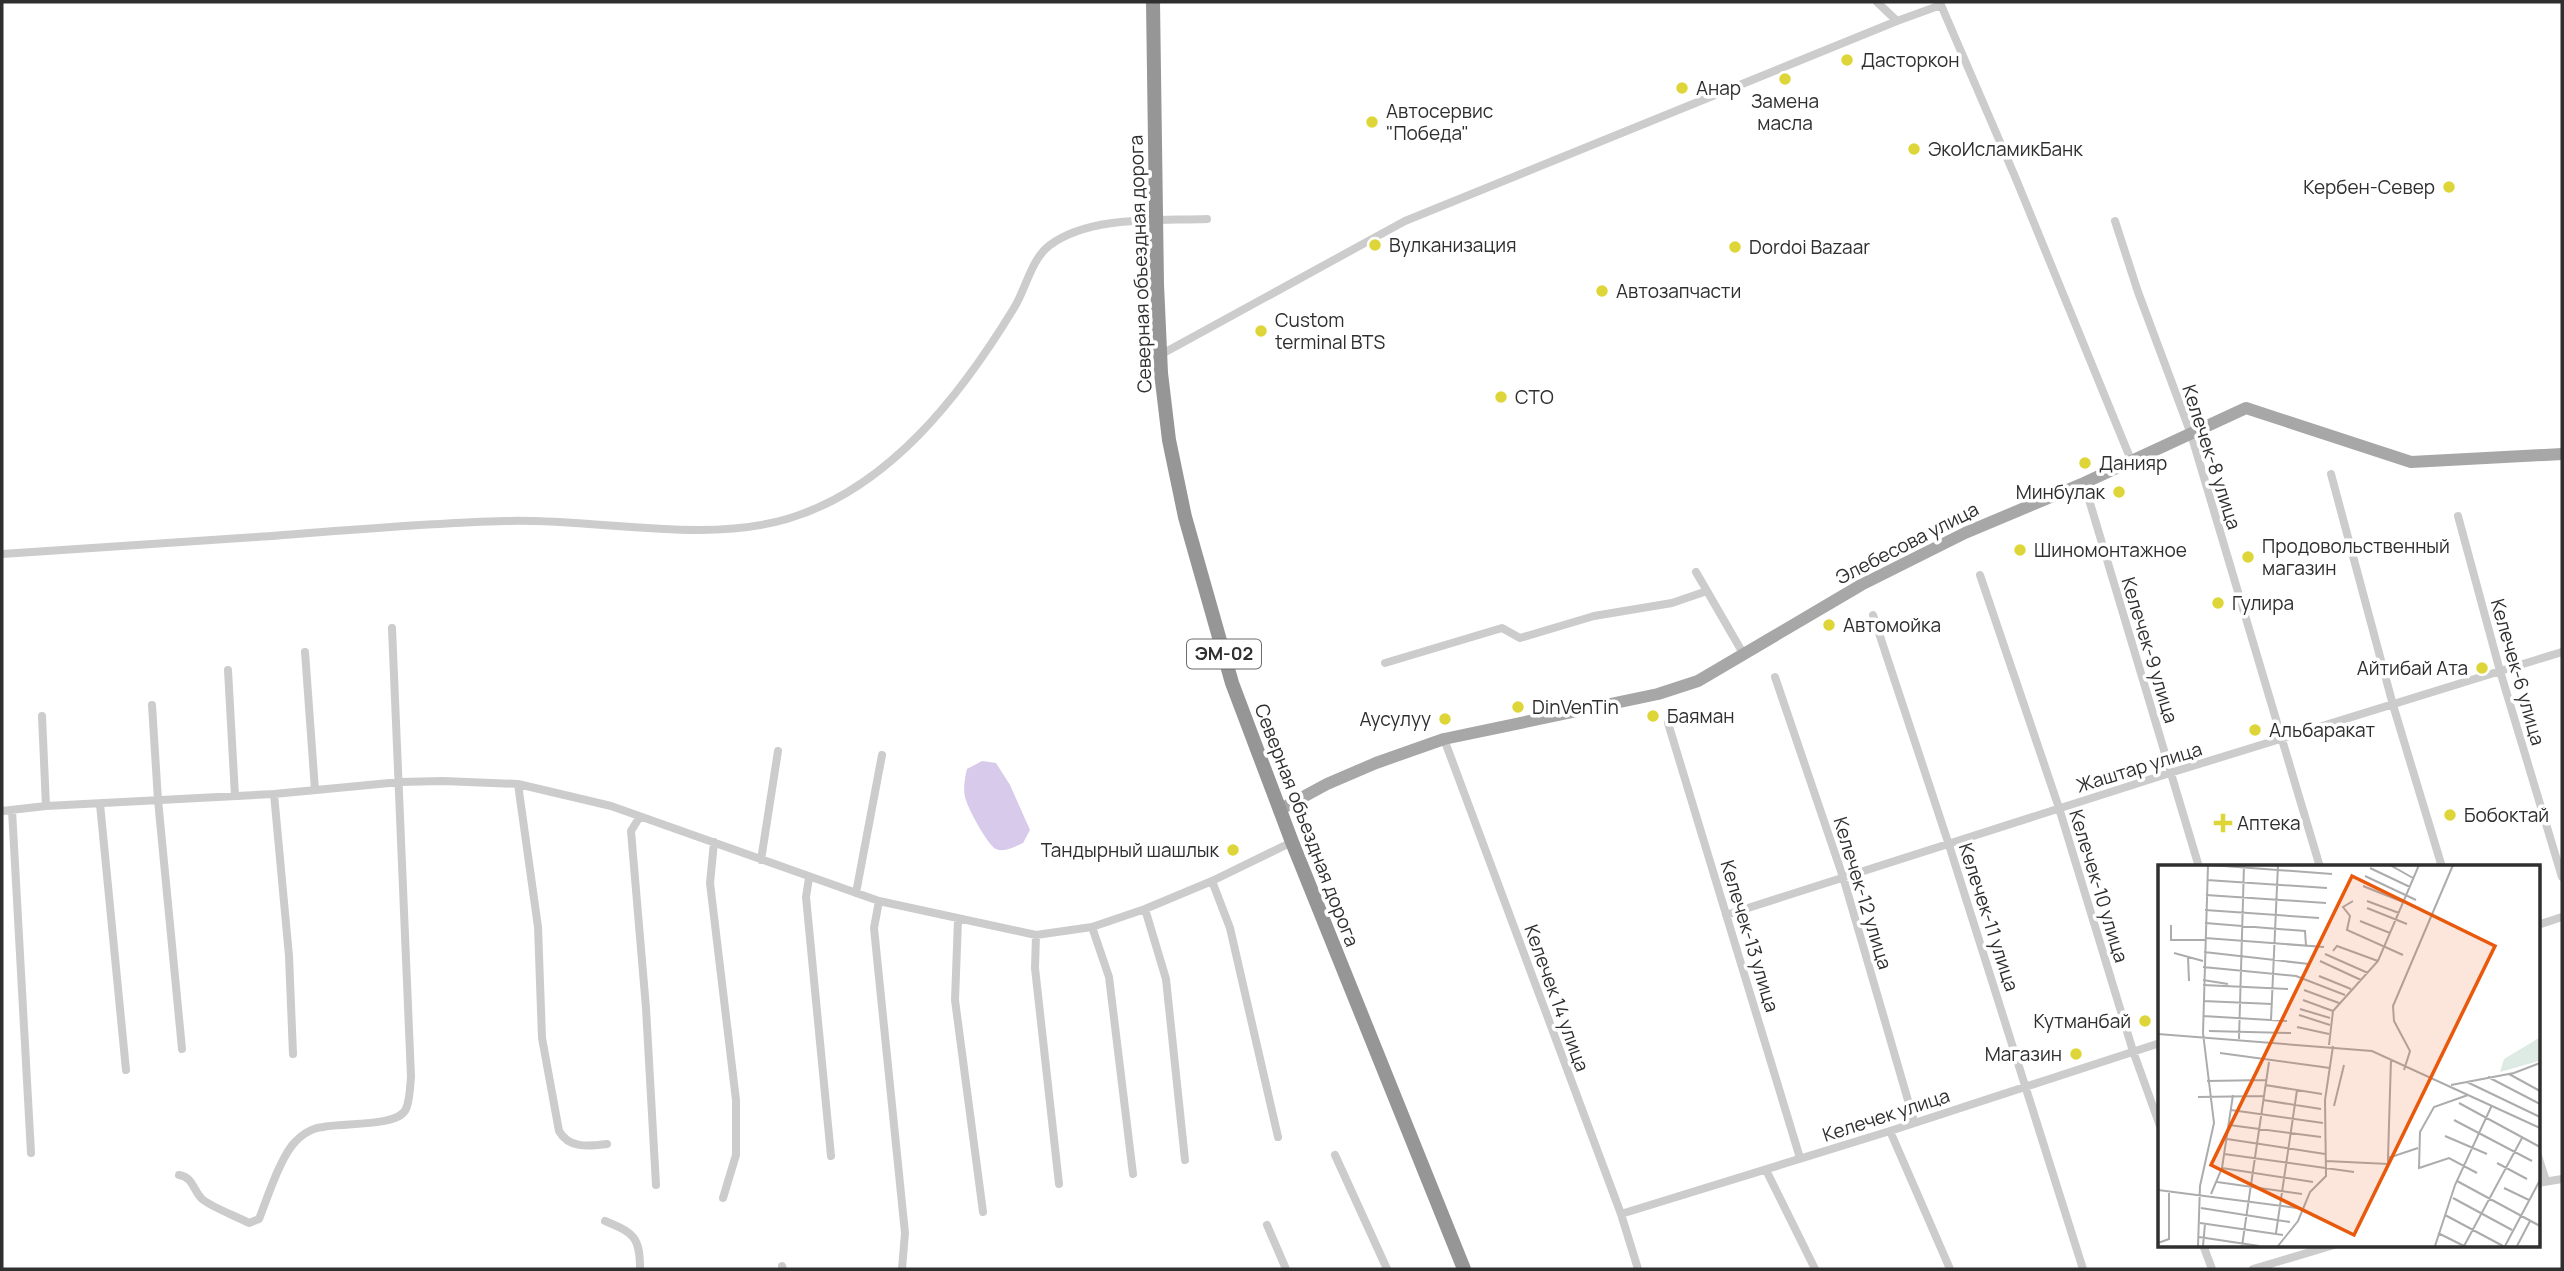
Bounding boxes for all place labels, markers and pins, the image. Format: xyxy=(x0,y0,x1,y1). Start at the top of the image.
place label: Дасторкон xyxy=(1861,47,1959,73)
marker: Дасторкон xyxy=(1839,52,1855,68)
marker: Замена масла xyxy=(1777,71,1793,87)
place label: Анар xyxy=(1696,75,1741,101)
marker: Анар xyxy=(1674,80,1690,96)
place label: Замена масла xyxy=(1751,88,1819,136)
place label: Автосервис "Победа" xyxy=(1386,98,1493,146)
marker: Автосервис "Победа" xyxy=(1364,114,1380,130)
place label: ЭкоИсламикБанк xyxy=(1928,136,2083,162)
marker: ЭкоИсламикБанк xyxy=(1906,141,1922,157)
place label: Кербен-Север xyxy=(2303,174,2435,200)
marker: Кербен-Север xyxy=(2441,179,2457,195)
place label: Вулканизация xyxy=(1389,232,1516,258)
place label: Dordoi Bazaar xyxy=(1749,234,1870,260)
marker: Вулканизация xyxy=(1367,237,1383,253)
marker: Dordoi Bazaar xyxy=(1727,239,1743,255)
place label: Автозапчасти xyxy=(1616,278,1741,304)
marker: Автозапчасти xyxy=(1594,283,1610,299)
place label: Custom terminal BTS xyxy=(1275,307,1385,355)
marker: Custom terminal BTS xyxy=(1253,323,1269,339)
place label: СТО xyxy=(1515,384,1554,410)
marker: СТО xyxy=(1493,389,1509,405)
place label: Данияр xyxy=(2099,450,2167,476)
marker: Данияр xyxy=(2077,455,2093,471)
place label: Минбулак xyxy=(2016,479,2106,505)
marker: Минбулак xyxy=(2111,484,2127,500)
place label: Продовольственный магазин xyxy=(2262,533,2450,581)
place label: Шиномонтажное xyxy=(2034,537,2187,563)
marker: Шиномонтажное xyxy=(2012,542,2028,558)
marker: Продовольственный магазин xyxy=(2240,549,2256,565)
place label: Гулира xyxy=(2232,590,2294,616)
marker: Гулира xyxy=(2210,595,2226,611)
place label: Автомойка xyxy=(1843,612,1941,638)
marker: Автомойка xyxy=(1821,617,1837,633)
place label: Айтибай Ата xyxy=(2357,655,2468,681)
marker: Айтибай Ата xyxy=(2474,660,2490,676)
place label: DinVenTin xyxy=(1532,694,1619,720)
marker: DinVenTin xyxy=(1510,699,1526,715)
place label: Баяман xyxy=(1667,703,1734,729)
place label: Аусулуу xyxy=(1360,706,1431,732)
marker: Баяман xyxy=(1645,708,1661,724)
marker: Аусулуу xyxy=(1437,711,1453,727)
place label: Альбаракат xyxy=(2269,717,2376,743)
marker: Альбаракат xyxy=(2247,722,2263,738)
place label: Бобоктай xyxy=(2464,802,2549,828)
marker: Бобоктай xyxy=(2442,807,2458,823)
place label: Аптека xyxy=(2237,810,2301,836)
marker: Аптека xyxy=(2215,815,2231,831)
place label: Тандырный шашлык xyxy=(1041,837,1220,863)
marker: Тандырный шашлык xyxy=(1225,842,1241,858)
place label: Кутманбай xyxy=(2034,1008,2131,1034)
marker: Кутманбай xyxy=(2137,1013,2153,1029)
place label: Магазин xyxy=(1985,1041,2062,1067)
marker: Магазин xyxy=(2068,1046,2084,1062)

